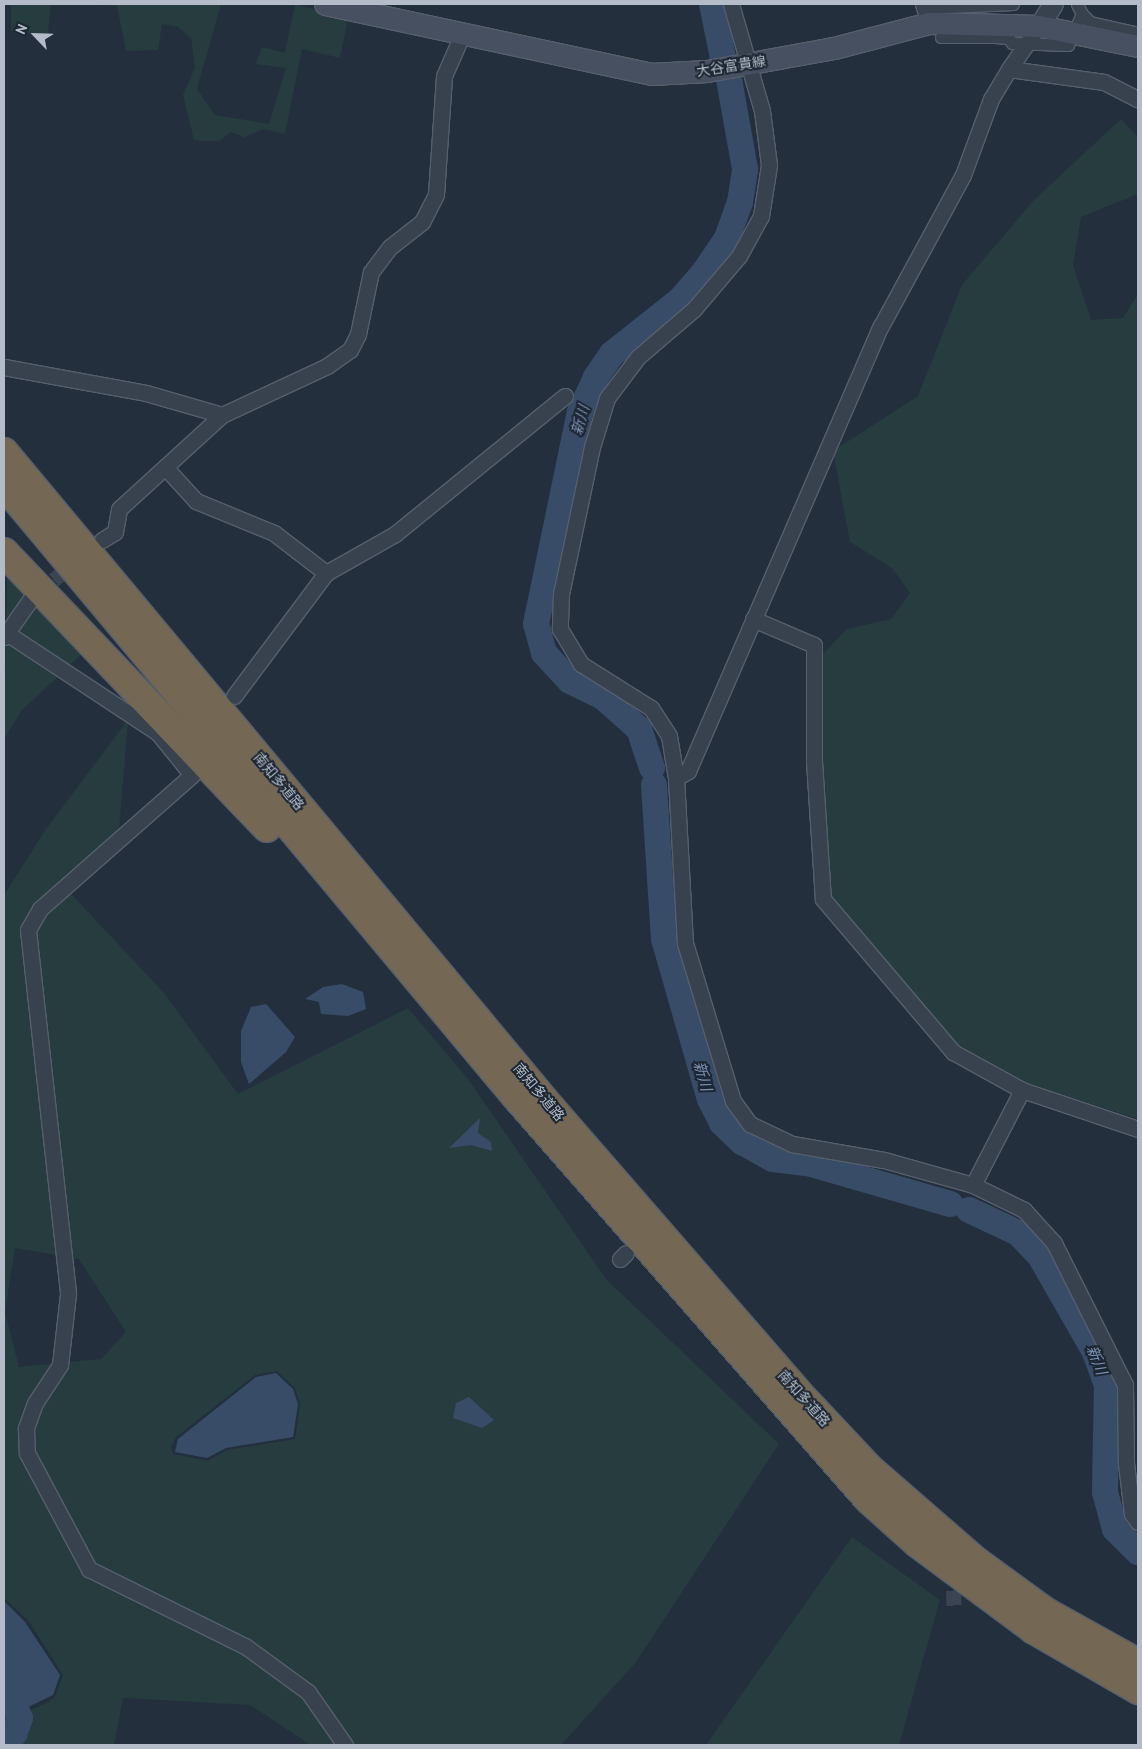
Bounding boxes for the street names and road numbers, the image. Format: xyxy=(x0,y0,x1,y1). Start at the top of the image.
street label: 大谷富貴線 xyxy=(695,52,767,80)
street label: 南知多道路 xyxy=(250,749,308,813)
street label: 南知多道路 xyxy=(510,1060,568,1124)
street label: 南知多道路 xyxy=(774,1366,834,1430)

